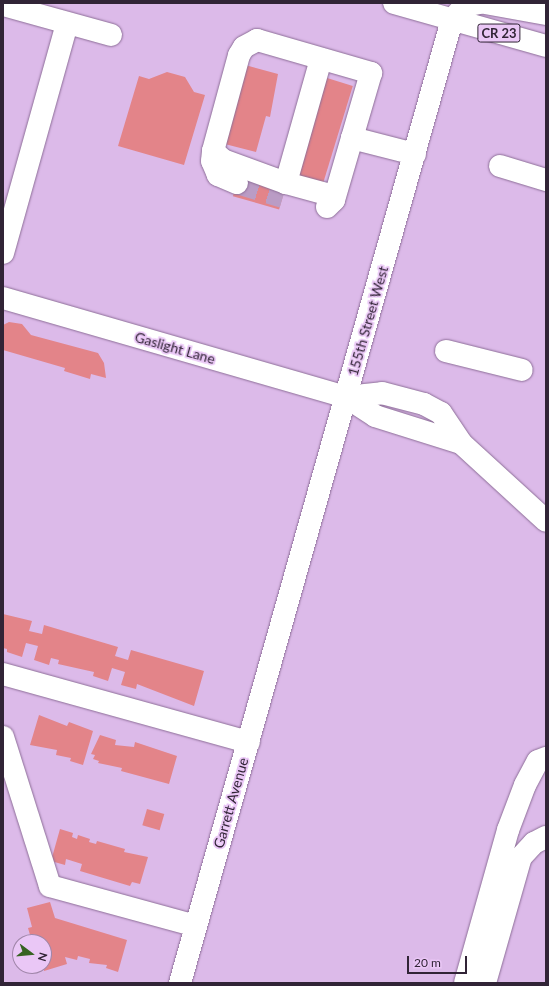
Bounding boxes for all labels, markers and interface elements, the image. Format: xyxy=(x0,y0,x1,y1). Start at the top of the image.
road number: CR 23 xyxy=(477,22,521,44)
street label: 155th Street West xyxy=(344,264,392,378)
street label: Gaslight Lane xyxy=(133,329,217,367)
street label: Garrett Avenue xyxy=(210,756,252,850)
north arrow xyxy=(12,934,52,974)
scale bar xyxy=(409,948,469,974)
text: N xyxy=(36,951,50,963)
text: 20 m xyxy=(414,955,441,970)

